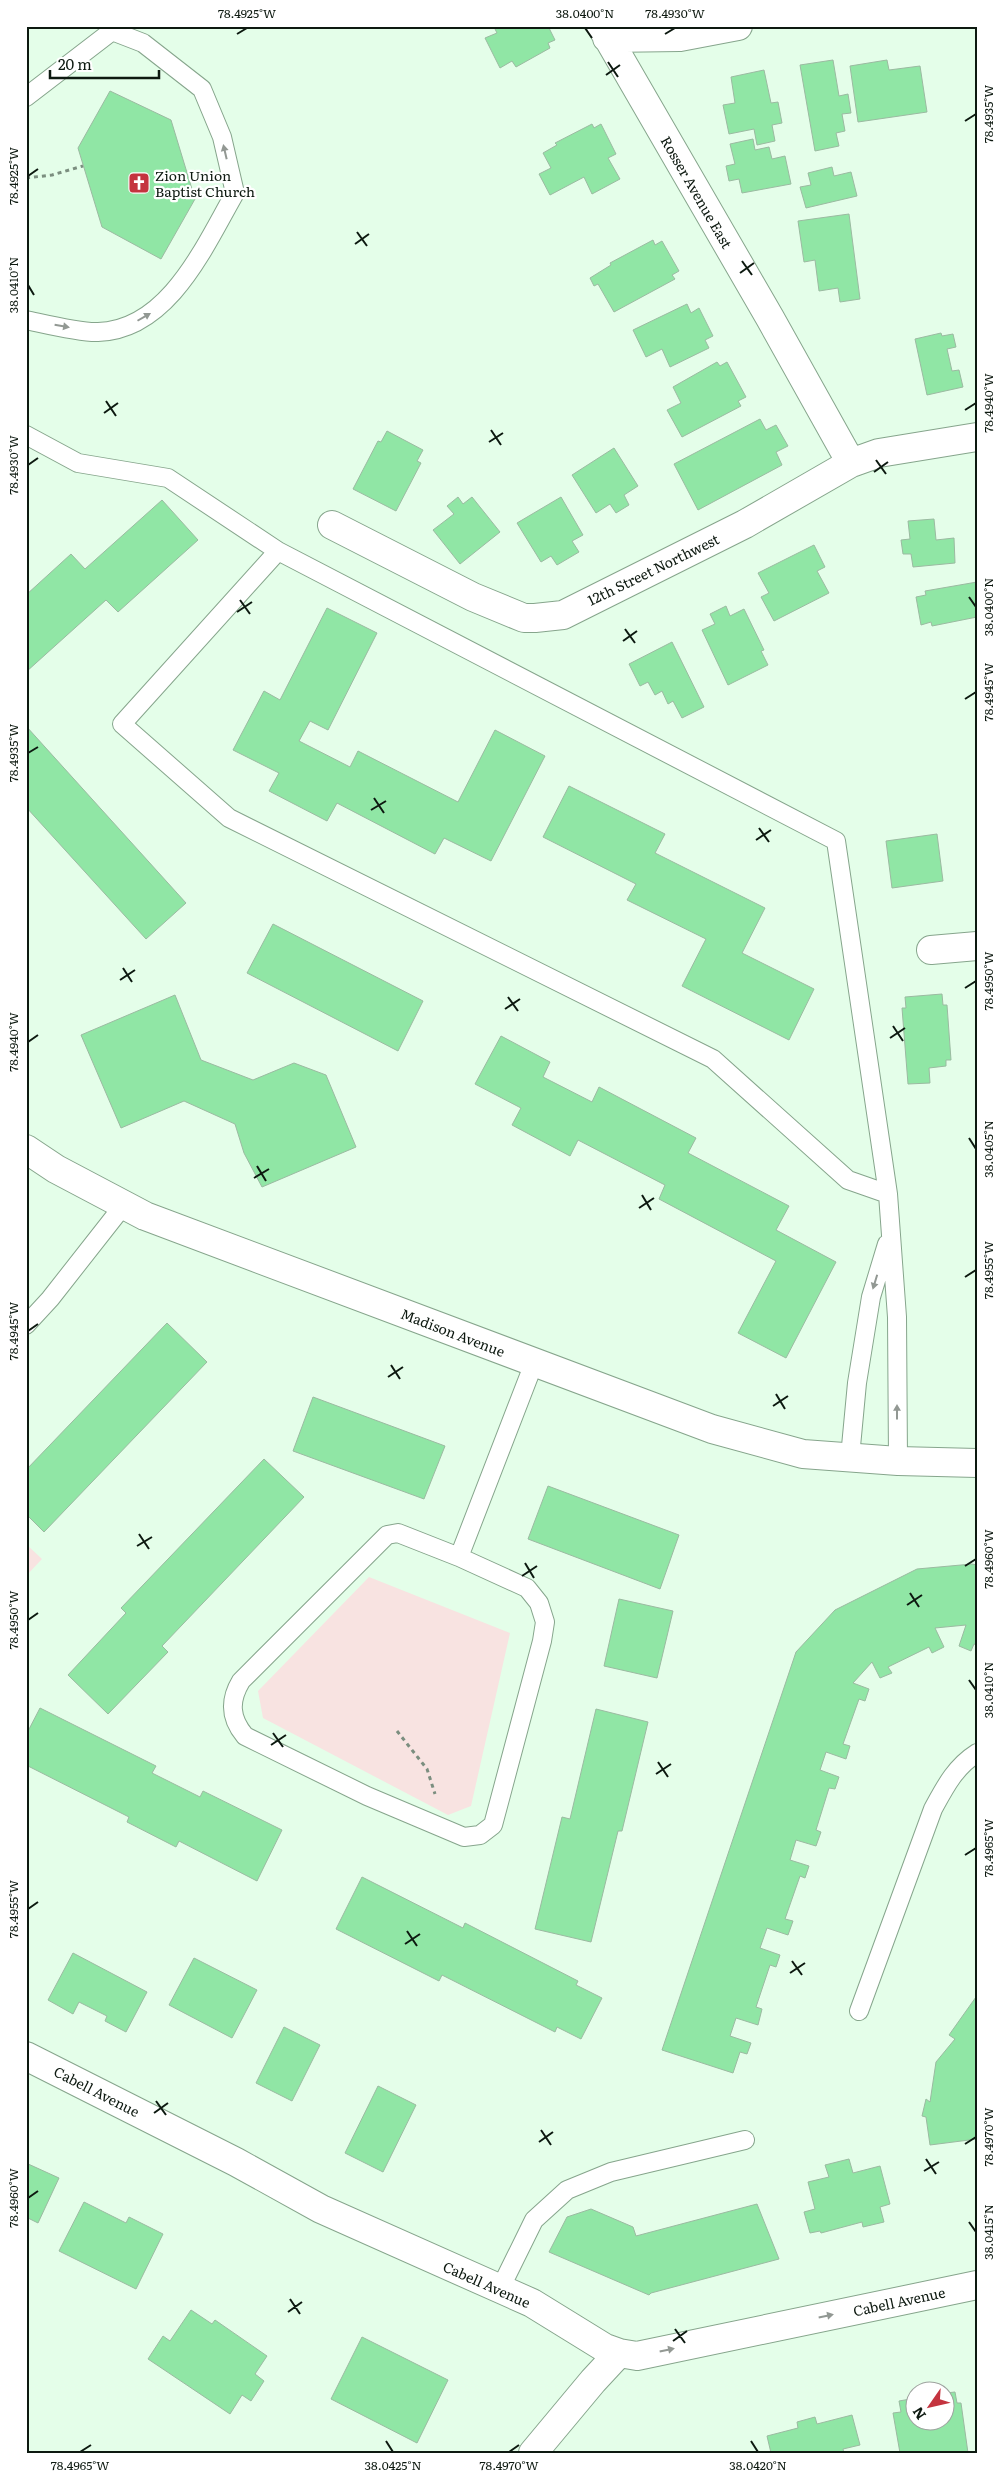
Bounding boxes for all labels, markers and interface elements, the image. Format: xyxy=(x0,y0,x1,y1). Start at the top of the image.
text: 78.4925°W xyxy=(218,4,276,22)
text: 38.0400°N xyxy=(556,4,614,22)
text: 78.4930°W xyxy=(645,4,705,22)
scale bar xyxy=(50,48,159,80)
text: 20 m xyxy=(58,52,92,75)
text: 78.4935°W xyxy=(979,85,997,143)
street label: Rosser Avenue East xyxy=(657,132,738,252)
one-way arrow xyxy=(221,144,229,160)
text: 78.4925°W xyxy=(4,147,22,205)
place label: Zion Union Baptist Church xyxy=(155,165,255,201)
church icon: Zion Union Baptist Church xyxy=(127,171,151,195)
text: 38.0410°N xyxy=(4,257,22,313)
one-way arrow xyxy=(137,312,151,321)
one-way arrow xyxy=(55,323,71,331)
text: 78.4940°W xyxy=(979,373,997,433)
text: 78.4930°W xyxy=(4,435,22,495)
street label: 12th Street Northwest xyxy=(584,528,722,610)
text: 38.0400°N xyxy=(979,578,997,636)
text: 78.4945°W xyxy=(979,663,997,721)
text: 78.4935°W xyxy=(4,724,22,782)
text: 78.4950°W xyxy=(979,951,997,1011)
text: 78.4940°W xyxy=(4,1012,22,1072)
text: 38.0405°N xyxy=(979,1120,997,1178)
text: 78.4955°W xyxy=(979,1241,997,1299)
one-way arrow xyxy=(871,1275,878,1290)
text: 78.4945°W xyxy=(4,1302,22,1360)
street label: Madison Avenue xyxy=(398,1303,508,1361)
one-way arrow xyxy=(893,1404,901,1420)
text: 78.4960°W xyxy=(979,1529,997,1589)
text: 78.4950°W xyxy=(4,1590,22,1650)
text: 38.0410°N xyxy=(979,1662,997,1718)
text: 78.4965°W xyxy=(979,1819,997,1877)
text: 78.4955°W xyxy=(4,1880,22,1938)
street label: Cabell Avenue xyxy=(51,2061,143,2121)
text: 78.4970°W xyxy=(979,2107,997,2167)
text: 78.4960°W xyxy=(4,2168,22,2228)
text: 38.0415°N xyxy=(979,2204,997,2260)
street label: Cabell Avenue xyxy=(440,2256,534,2312)
street label: Cabell Avenue xyxy=(851,2281,947,2321)
one-way arrow xyxy=(819,2312,835,2320)
one-way arrow xyxy=(660,2345,676,2353)
north arrow xyxy=(906,2382,956,2432)
text: N xyxy=(907,2403,930,2424)
text: 78.4965°W xyxy=(51,2456,109,2474)
text: 38.0425°N xyxy=(365,2456,421,2474)
text: 78.4970°W xyxy=(479,2456,539,2474)
text: 38.0420°N xyxy=(729,2456,787,2474)

